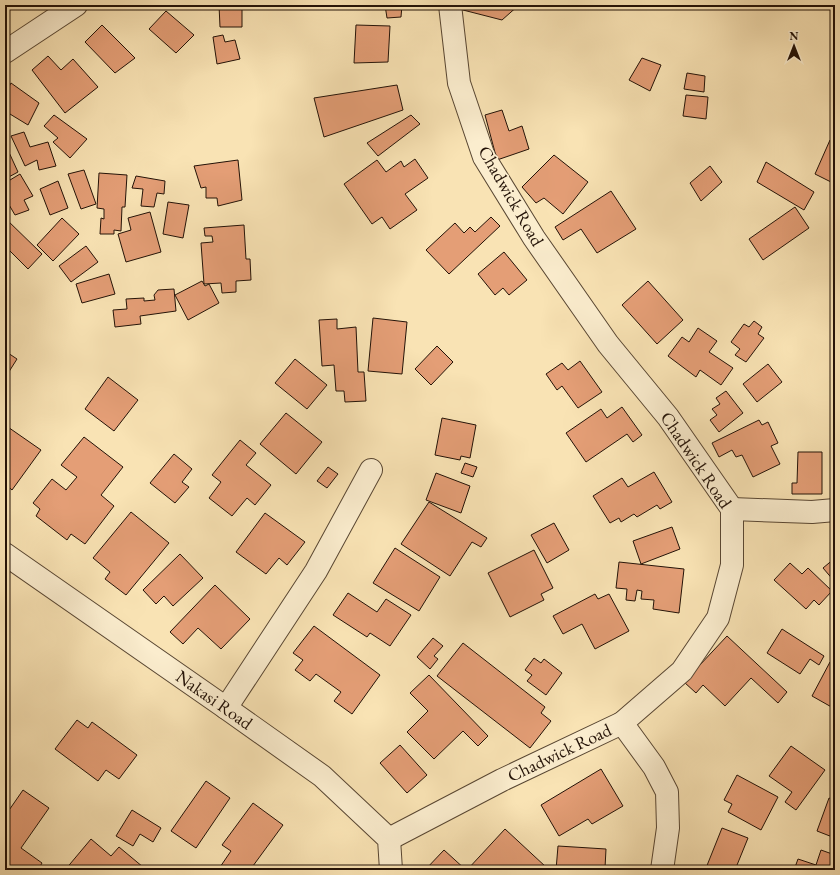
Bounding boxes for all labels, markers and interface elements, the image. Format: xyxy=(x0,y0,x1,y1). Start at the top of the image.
north arrow xyxy=(774,26,814,66)
text: N xyxy=(790,29,799,43)
street label: Chadwick Road xyxy=(473,141,550,251)
street label: Chadwick Road xyxy=(656,407,738,513)
street label: Nakasi Road xyxy=(172,665,258,735)
street label: Chadwick Road xyxy=(504,717,616,787)

